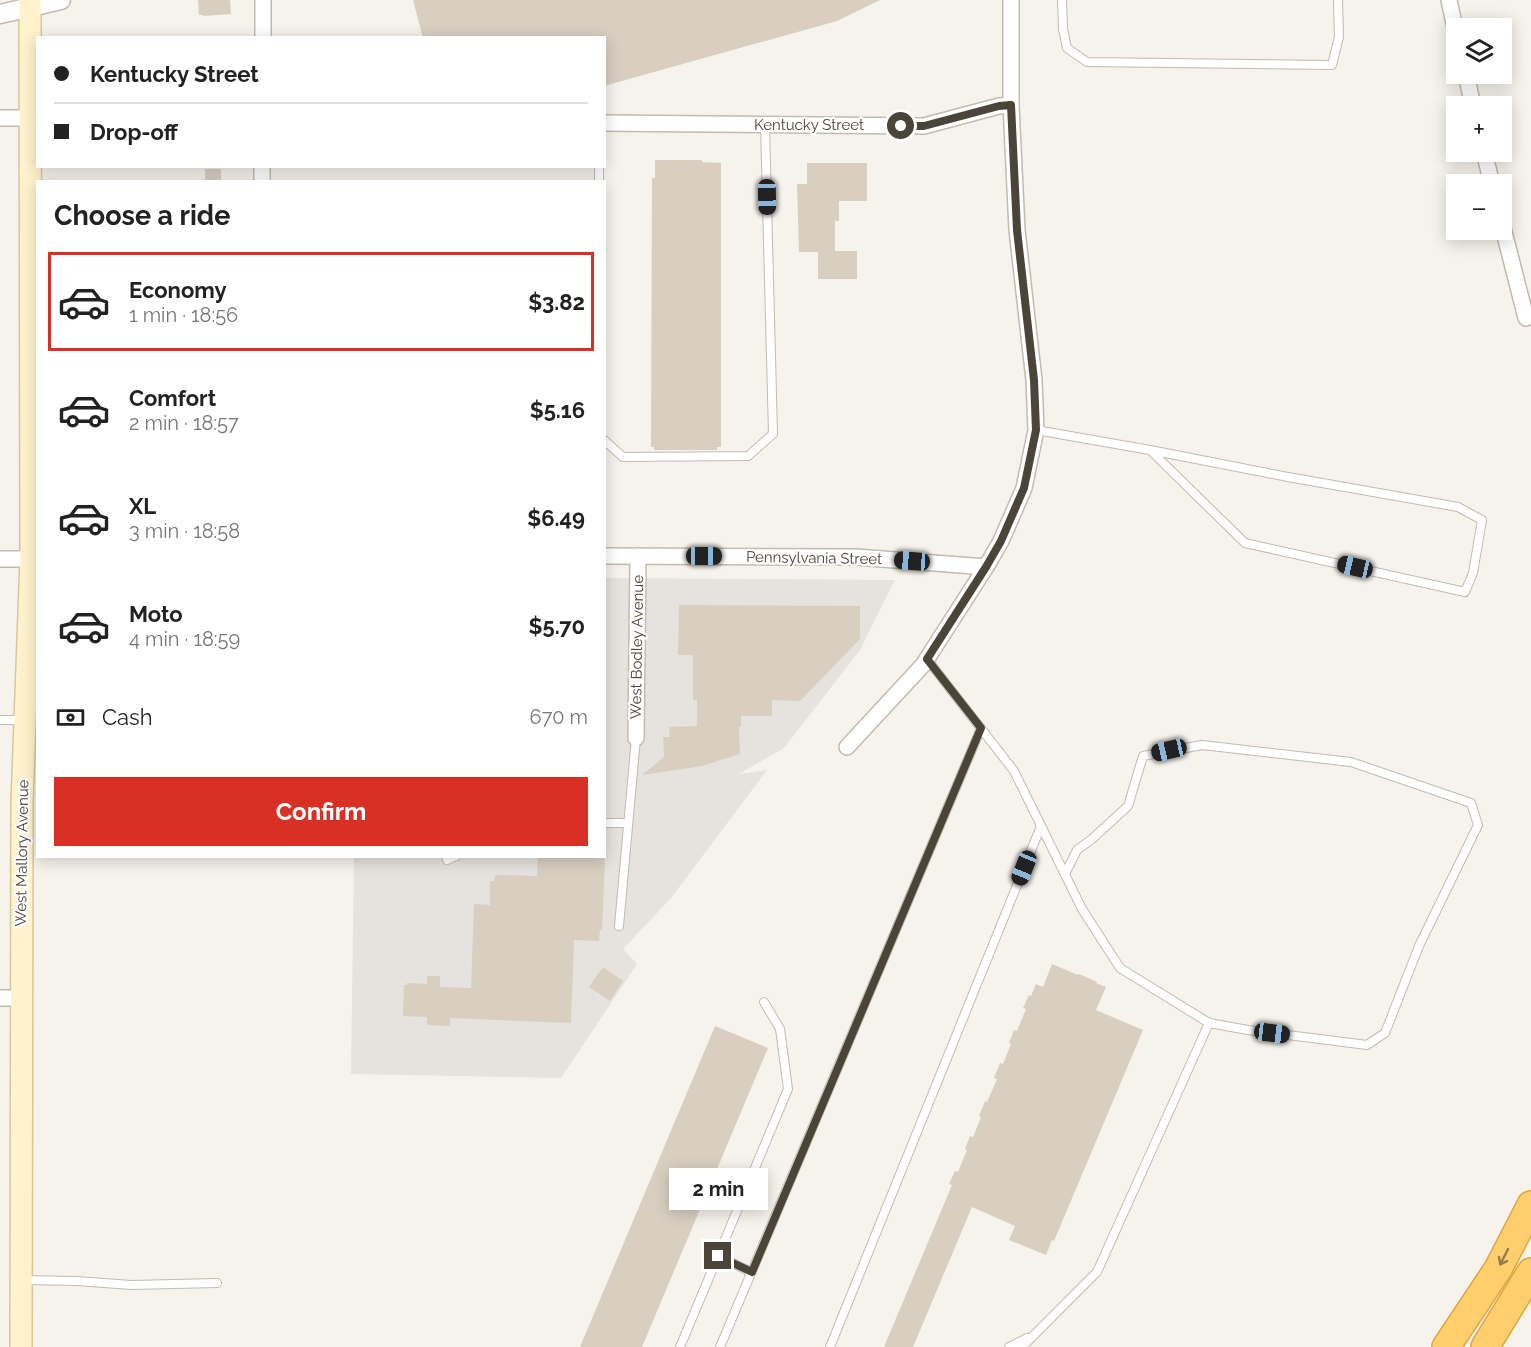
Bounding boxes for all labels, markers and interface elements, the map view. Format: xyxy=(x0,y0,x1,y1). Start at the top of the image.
map controls xyxy=(1446,18,1512,240)
button: layers xyxy=(1446,18,1512,84)
text: Kentucky Street xyxy=(90,61,259,87)
button: + xyxy=(1446,96,1512,162)
route start xyxy=(887,112,914,139)
street label: Kentucky Street xyxy=(754,116,864,134)
text: Drop-off xyxy=(90,119,178,145)
button: − xyxy=(1446,174,1512,240)
car xyxy=(758,179,776,215)
text: Choose a ride xyxy=(54,200,230,231)
icon: car xyxy=(57,275,111,329)
text: Economy xyxy=(129,277,227,303)
text: $3.82 xyxy=(528,289,585,315)
text: 1 min · 18:56 xyxy=(129,303,238,327)
icon: car xyxy=(57,383,111,437)
text: Comfort xyxy=(129,385,216,411)
text: $5.16 xyxy=(530,397,585,423)
text: 2 min · 18:57 xyxy=(129,411,239,435)
icon: car xyxy=(57,491,111,545)
text: XL xyxy=(129,493,156,519)
text: $6.49 xyxy=(527,505,585,531)
text: 3 min · 18:58 xyxy=(129,519,240,543)
car xyxy=(686,547,722,565)
street label: Pennsylvania Street xyxy=(746,548,882,568)
car xyxy=(893,551,931,571)
car xyxy=(1335,554,1375,580)
street label: West Bodley Avenue xyxy=(627,575,647,719)
icon: car xyxy=(57,599,111,653)
text: Moto xyxy=(129,601,183,627)
text: $5.70 xyxy=(529,613,585,639)
text: 4 min · 18:59 xyxy=(129,627,240,651)
icon: cash xyxy=(54,701,87,734)
text: Cash xyxy=(102,704,153,730)
text: 670 m xyxy=(530,705,588,729)
car xyxy=(1149,737,1189,763)
button: Confirm xyxy=(54,777,588,846)
street label: West Mallory Avenue xyxy=(12,779,32,927)
car xyxy=(1009,848,1039,888)
car xyxy=(1253,1022,1291,1044)
callout: 2 min xyxy=(668,1169,768,1211)
text: 2 min xyxy=(693,1177,744,1201)
route end xyxy=(704,1242,731,1269)
one-way arrow xyxy=(1498,1248,1510,1265)

